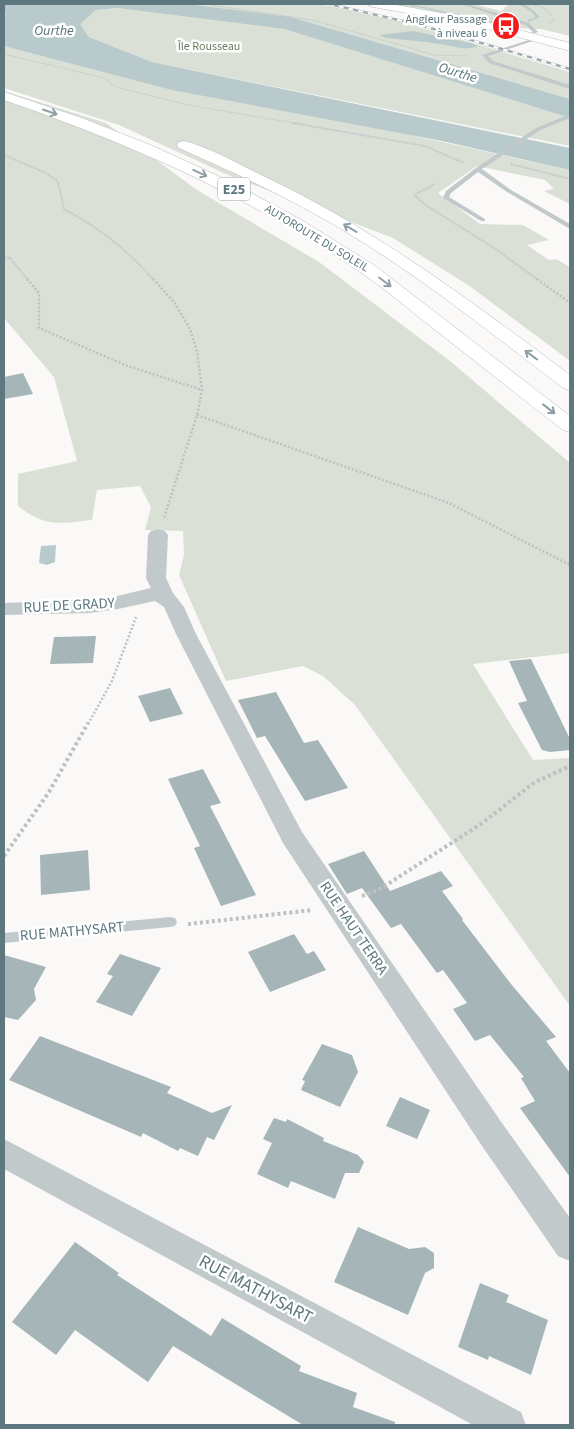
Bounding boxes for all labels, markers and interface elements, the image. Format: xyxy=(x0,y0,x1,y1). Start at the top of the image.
place label: Angleur Passage à niveau 6 xyxy=(405,11,487,42)
bus stop icon: Angleur Passage à niveau 6 xyxy=(491,11,521,41)
water label: Ourthe xyxy=(34,21,74,41)
park label: Île Rousseau xyxy=(177,38,240,55)
water label: Ourthe xyxy=(436,58,480,88)
one-way arrow xyxy=(42,107,58,117)
one-way arrow xyxy=(192,169,207,178)
road number: E25 xyxy=(218,178,250,200)
street label: AUTOROUTE DU SOLEIL xyxy=(261,201,372,276)
one-way arrow xyxy=(343,223,357,233)
one-way arrow xyxy=(378,276,391,287)
one-way arrow xyxy=(524,350,538,360)
one-way arrow xyxy=(543,404,556,415)
street label: RUE DE GRADY xyxy=(23,593,116,618)
street label: RUE HAUT TERRA xyxy=(315,877,393,980)
street label: RUE MATHYSART xyxy=(19,916,125,947)
street label: RUE MATHYSART xyxy=(194,1249,317,1330)

